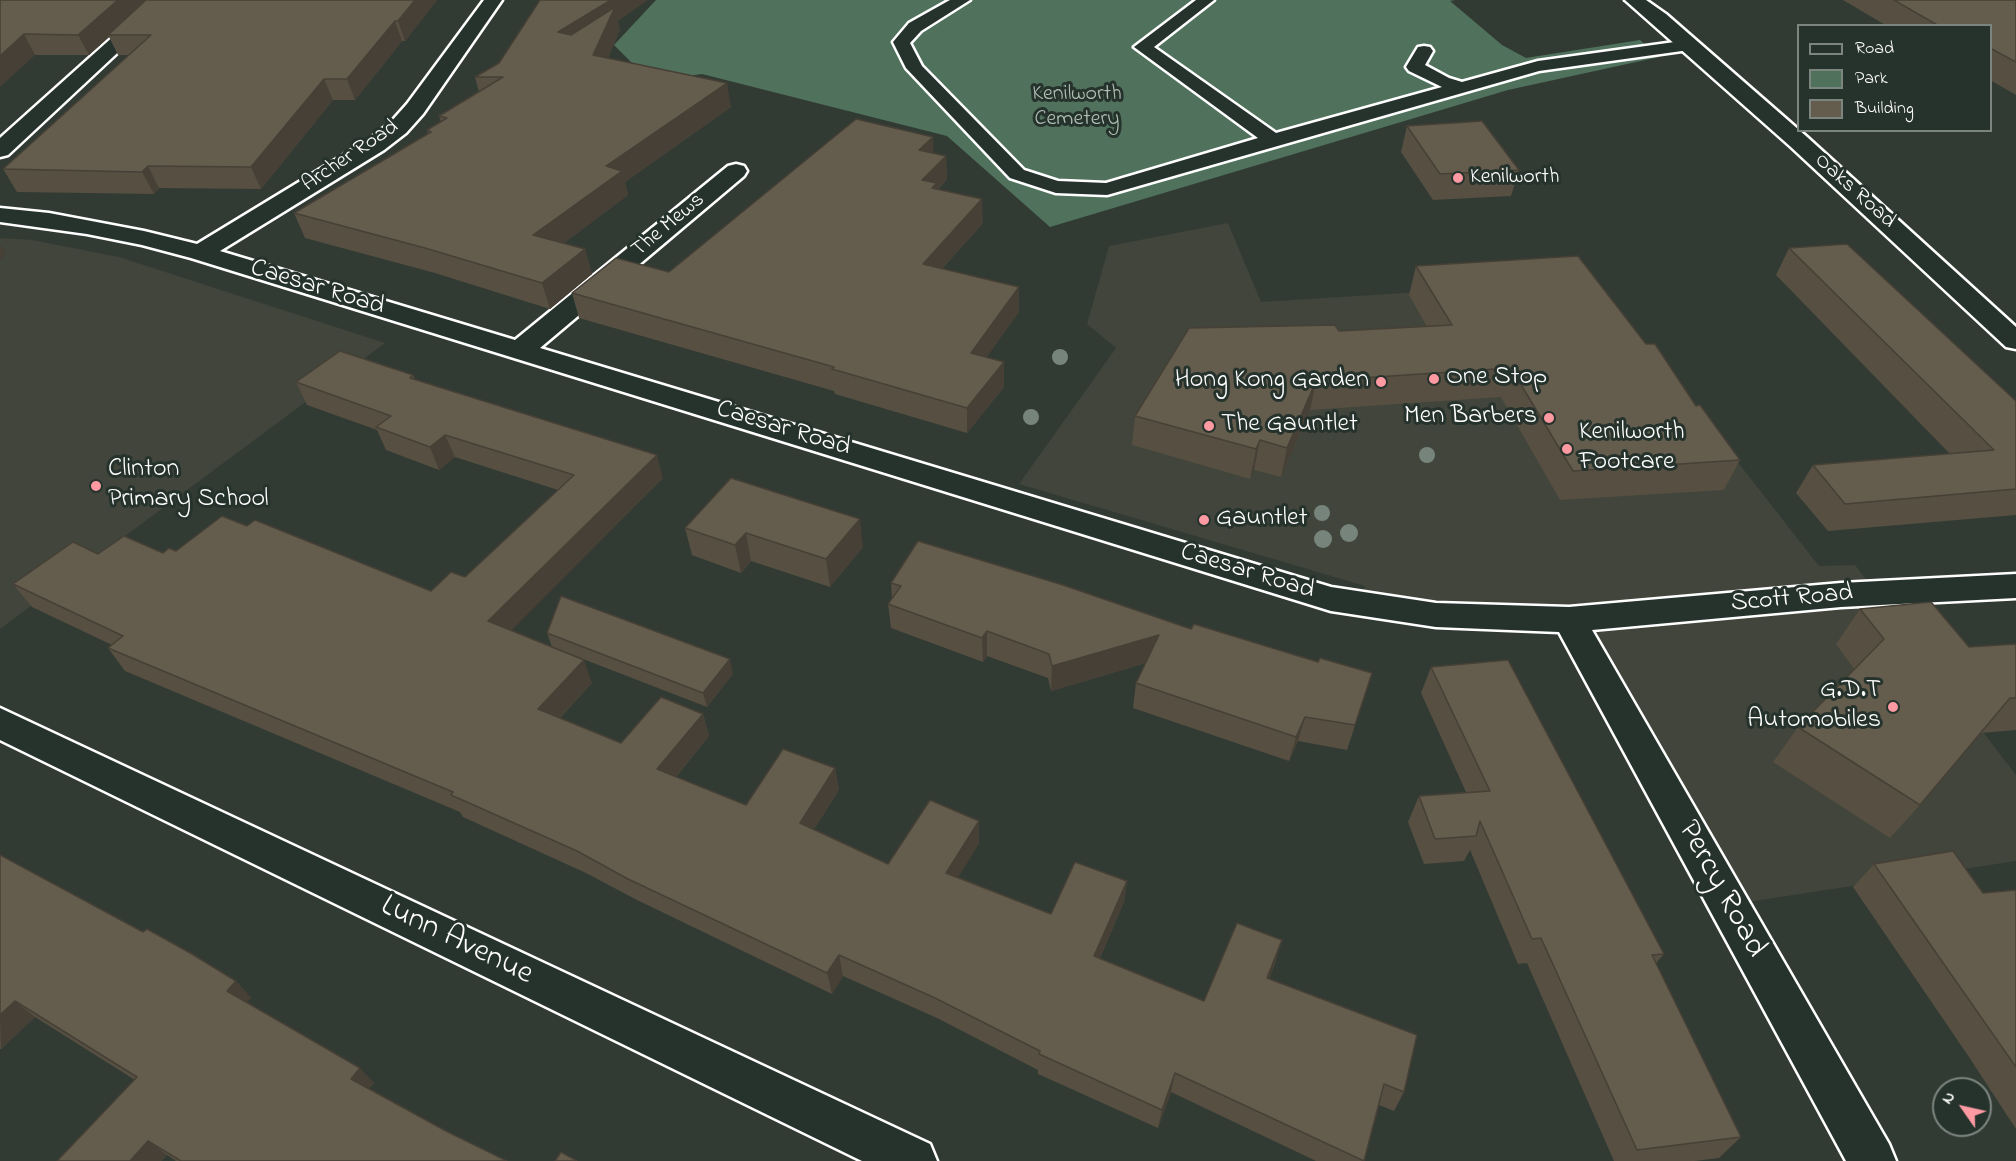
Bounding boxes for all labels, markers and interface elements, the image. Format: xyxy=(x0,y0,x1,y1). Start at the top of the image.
legend xyxy=(1797,24,1992,132)
text: Road xyxy=(1855,36,1894,62)
text: Park xyxy=(1855,66,1888,92)
park label: Kenilworth Cemetery xyxy=(1032,82,1122,134)
text: Building xyxy=(1855,96,1914,122)
street label: Archer Road xyxy=(298,115,404,199)
street label: Oaks Road xyxy=(1808,149,1900,235)
place label: Kenilworth xyxy=(1470,165,1559,191)
marker: Kenilworth xyxy=(1451,171,1465,185)
street label: The Mews xyxy=(627,188,711,264)
street label: Caesar Road xyxy=(246,254,388,324)
place label: One Stop xyxy=(1446,363,1547,395)
place label: Hong Kong Garden xyxy=(1175,366,1369,398)
marker: One Stop xyxy=(1427,372,1441,386)
marker: Hong Kong Garden xyxy=(1374,375,1388,389)
street label: Caesar Road xyxy=(712,395,854,465)
place label: Men Barbers xyxy=(1404,402,1537,434)
place label: The Gauntlet xyxy=(1221,410,1358,442)
marker: Men Barbers xyxy=(1542,411,1556,425)
place label: Kenilworth Footcare xyxy=(1579,418,1685,479)
marker: The Gauntlet xyxy=(1202,419,1216,433)
marker: Kenilworth Footcare xyxy=(1560,442,1574,456)
place label: Clinton Primary School xyxy=(108,455,269,516)
marker: Clinton Primary School xyxy=(89,479,103,493)
place label: Gauntlet xyxy=(1216,504,1307,536)
marker: Gauntlet xyxy=(1197,513,1211,527)
street label: Caesar Road xyxy=(1176,538,1318,608)
street label: Scott Road xyxy=(1730,579,1854,621)
place label: G.D.T Automobiles xyxy=(1747,676,1881,738)
marker: G.D.T Automobiles xyxy=(1886,700,1900,714)
street label: Percy Road xyxy=(1667,815,1773,965)
street label: Lunn Avenue xyxy=(373,889,539,995)
north arrow xyxy=(1932,1077,1992,1137)
text: N xyxy=(1936,1087,1962,1109)

